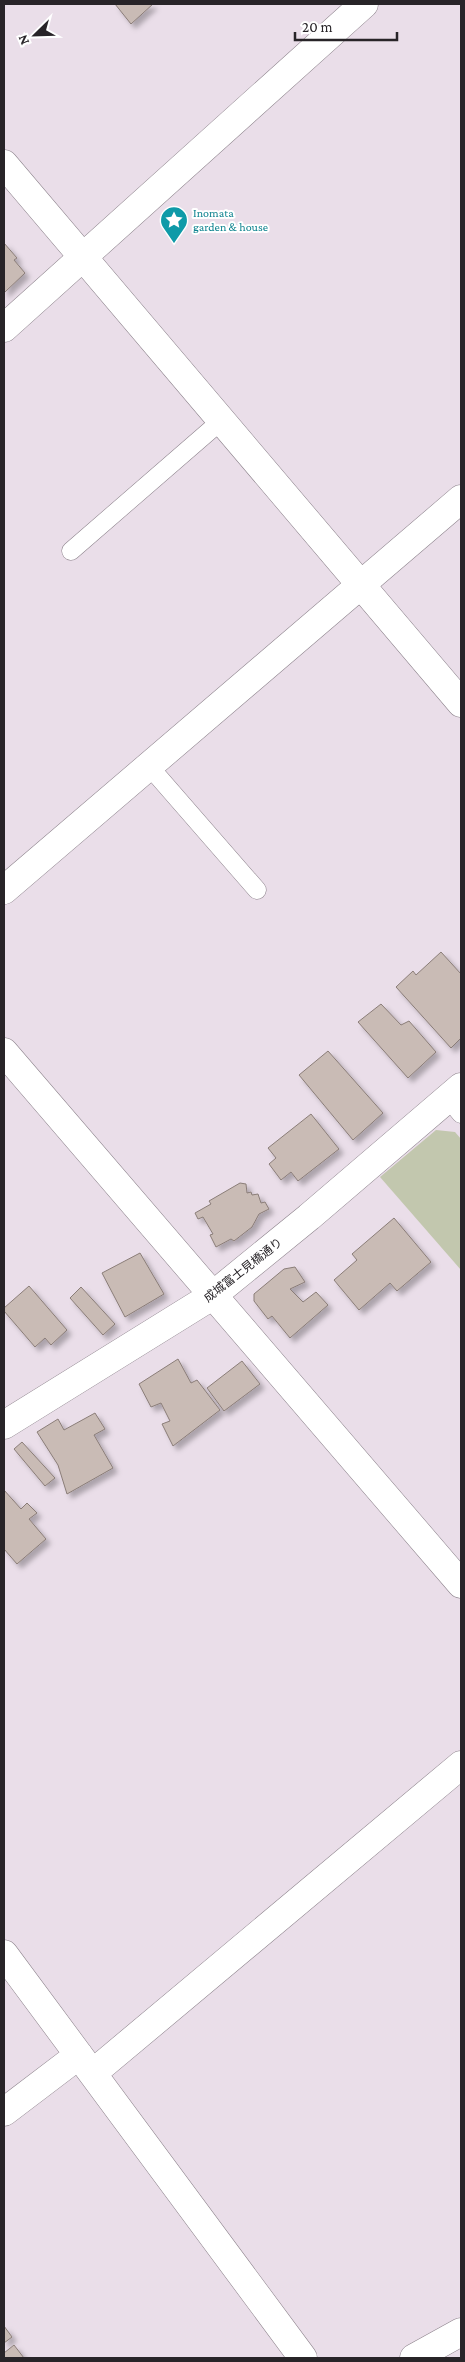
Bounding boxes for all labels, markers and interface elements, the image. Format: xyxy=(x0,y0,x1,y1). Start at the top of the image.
north arrow xyxy=(10,10,60,60)
scale bar xyxy=(295,10,398,42)
text: 20 m xyxy=(302,19,333,35)
text: N xyxy=(14,32,32,48)
place icon: Inomata garden & house xyxy=(159,205,189,244)
place label: Inomata garden & house xyxy=(193,206,268,234)
street label: 成城富士見橋通り xyxy=(201,1235,285,1305)

